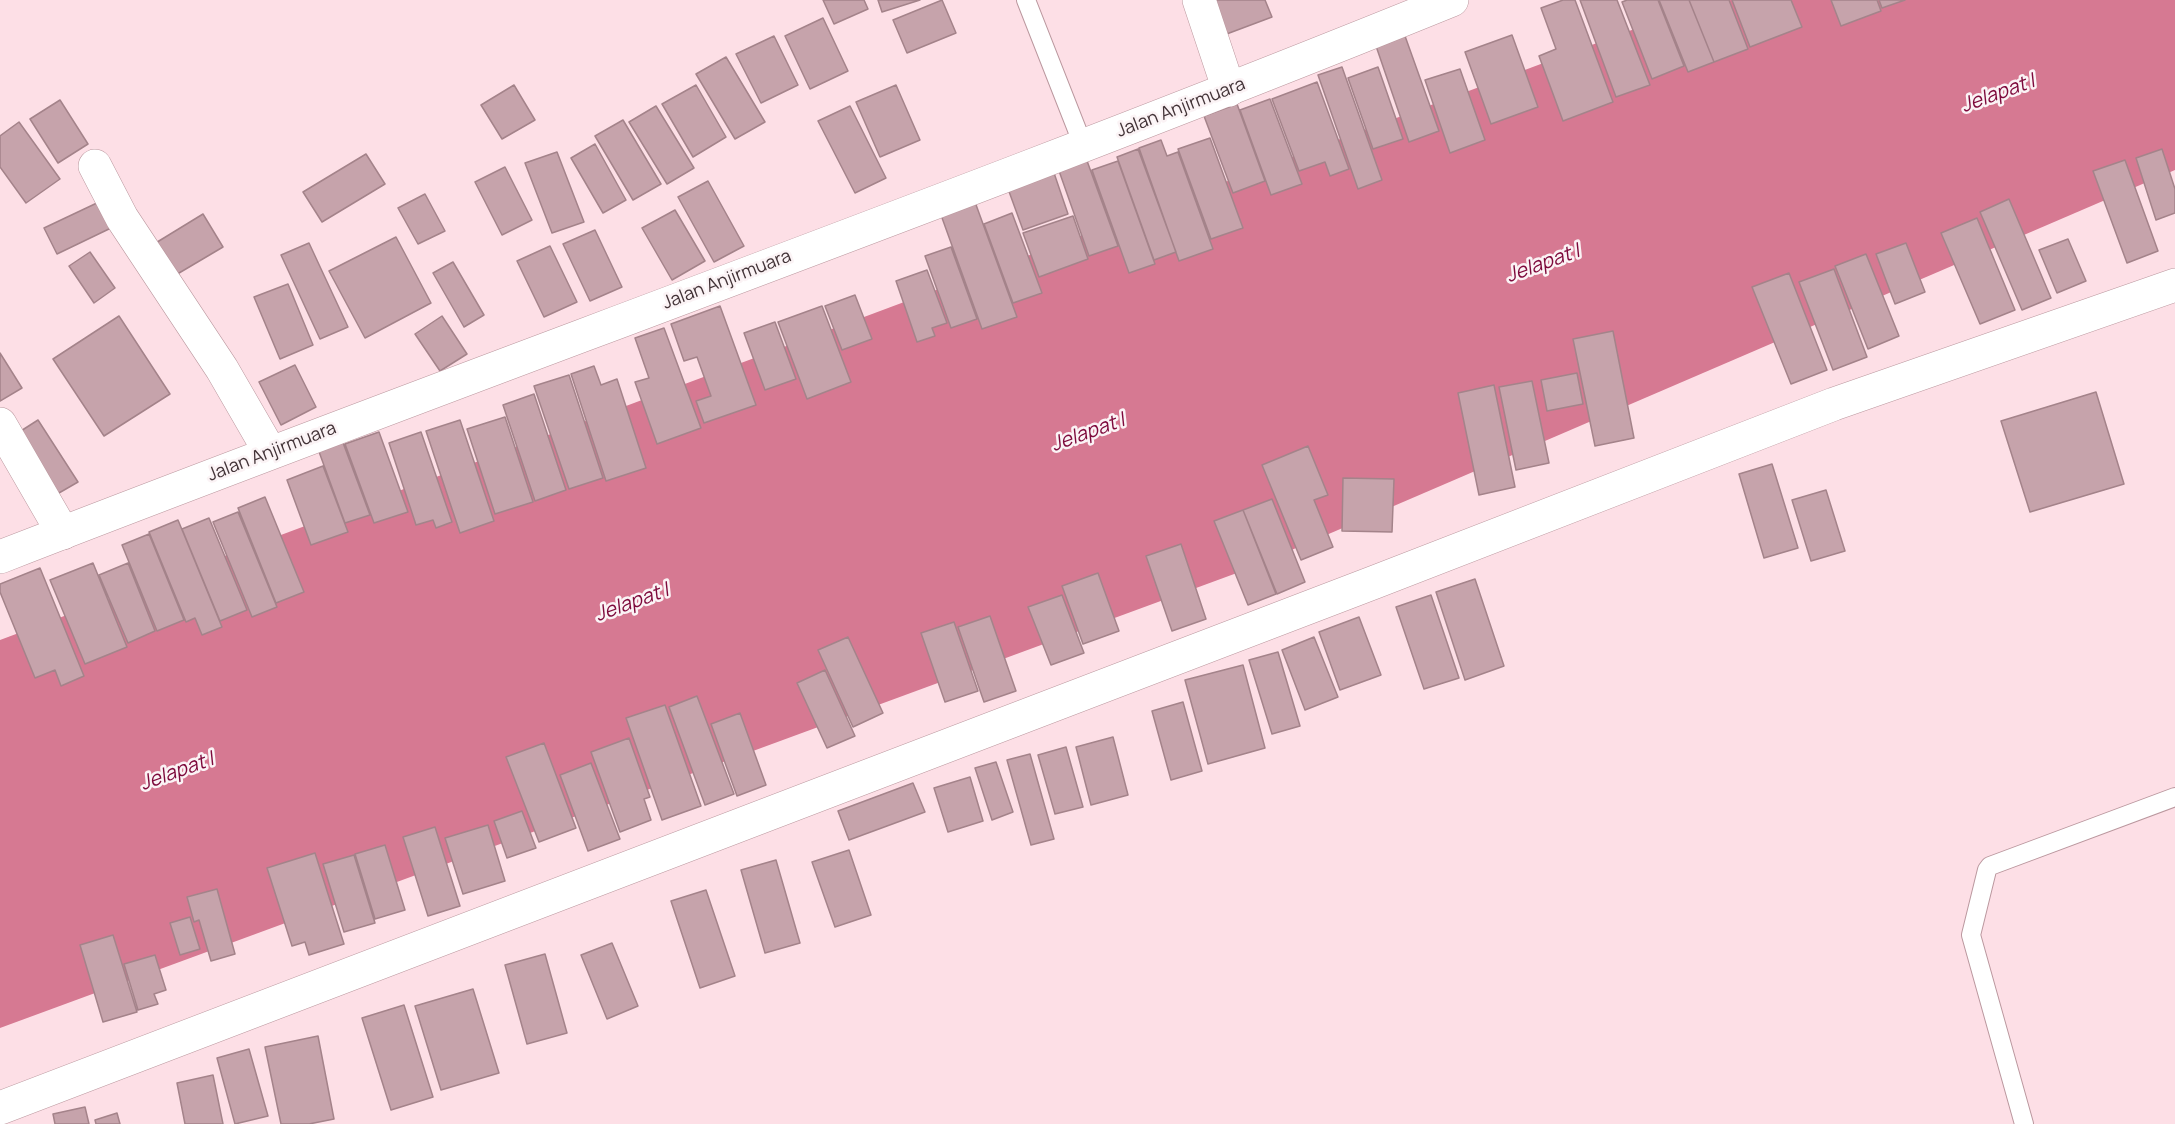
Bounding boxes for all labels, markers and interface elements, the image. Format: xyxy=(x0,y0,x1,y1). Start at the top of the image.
water label: Jelapat I xyxy=(1958,70,2038,118)
street label: Jalan Anjirmuara xyxy=(1114,74,1248,142)
water label: Jelapat I xyxy=(1503,240,1583,288)
street label: Jalan Anjirmuara xyxy=(660,246,794,314)
water label: Jelapat I xyxy=(1048,409,1128,457)
street label: Jalan Anjirmuara xyxy=(205,418,339,486)
water label: Jelapat I xyxy=(592,579,672,627)
water label: Jelapat I xyxy=(137,748,217,796)

